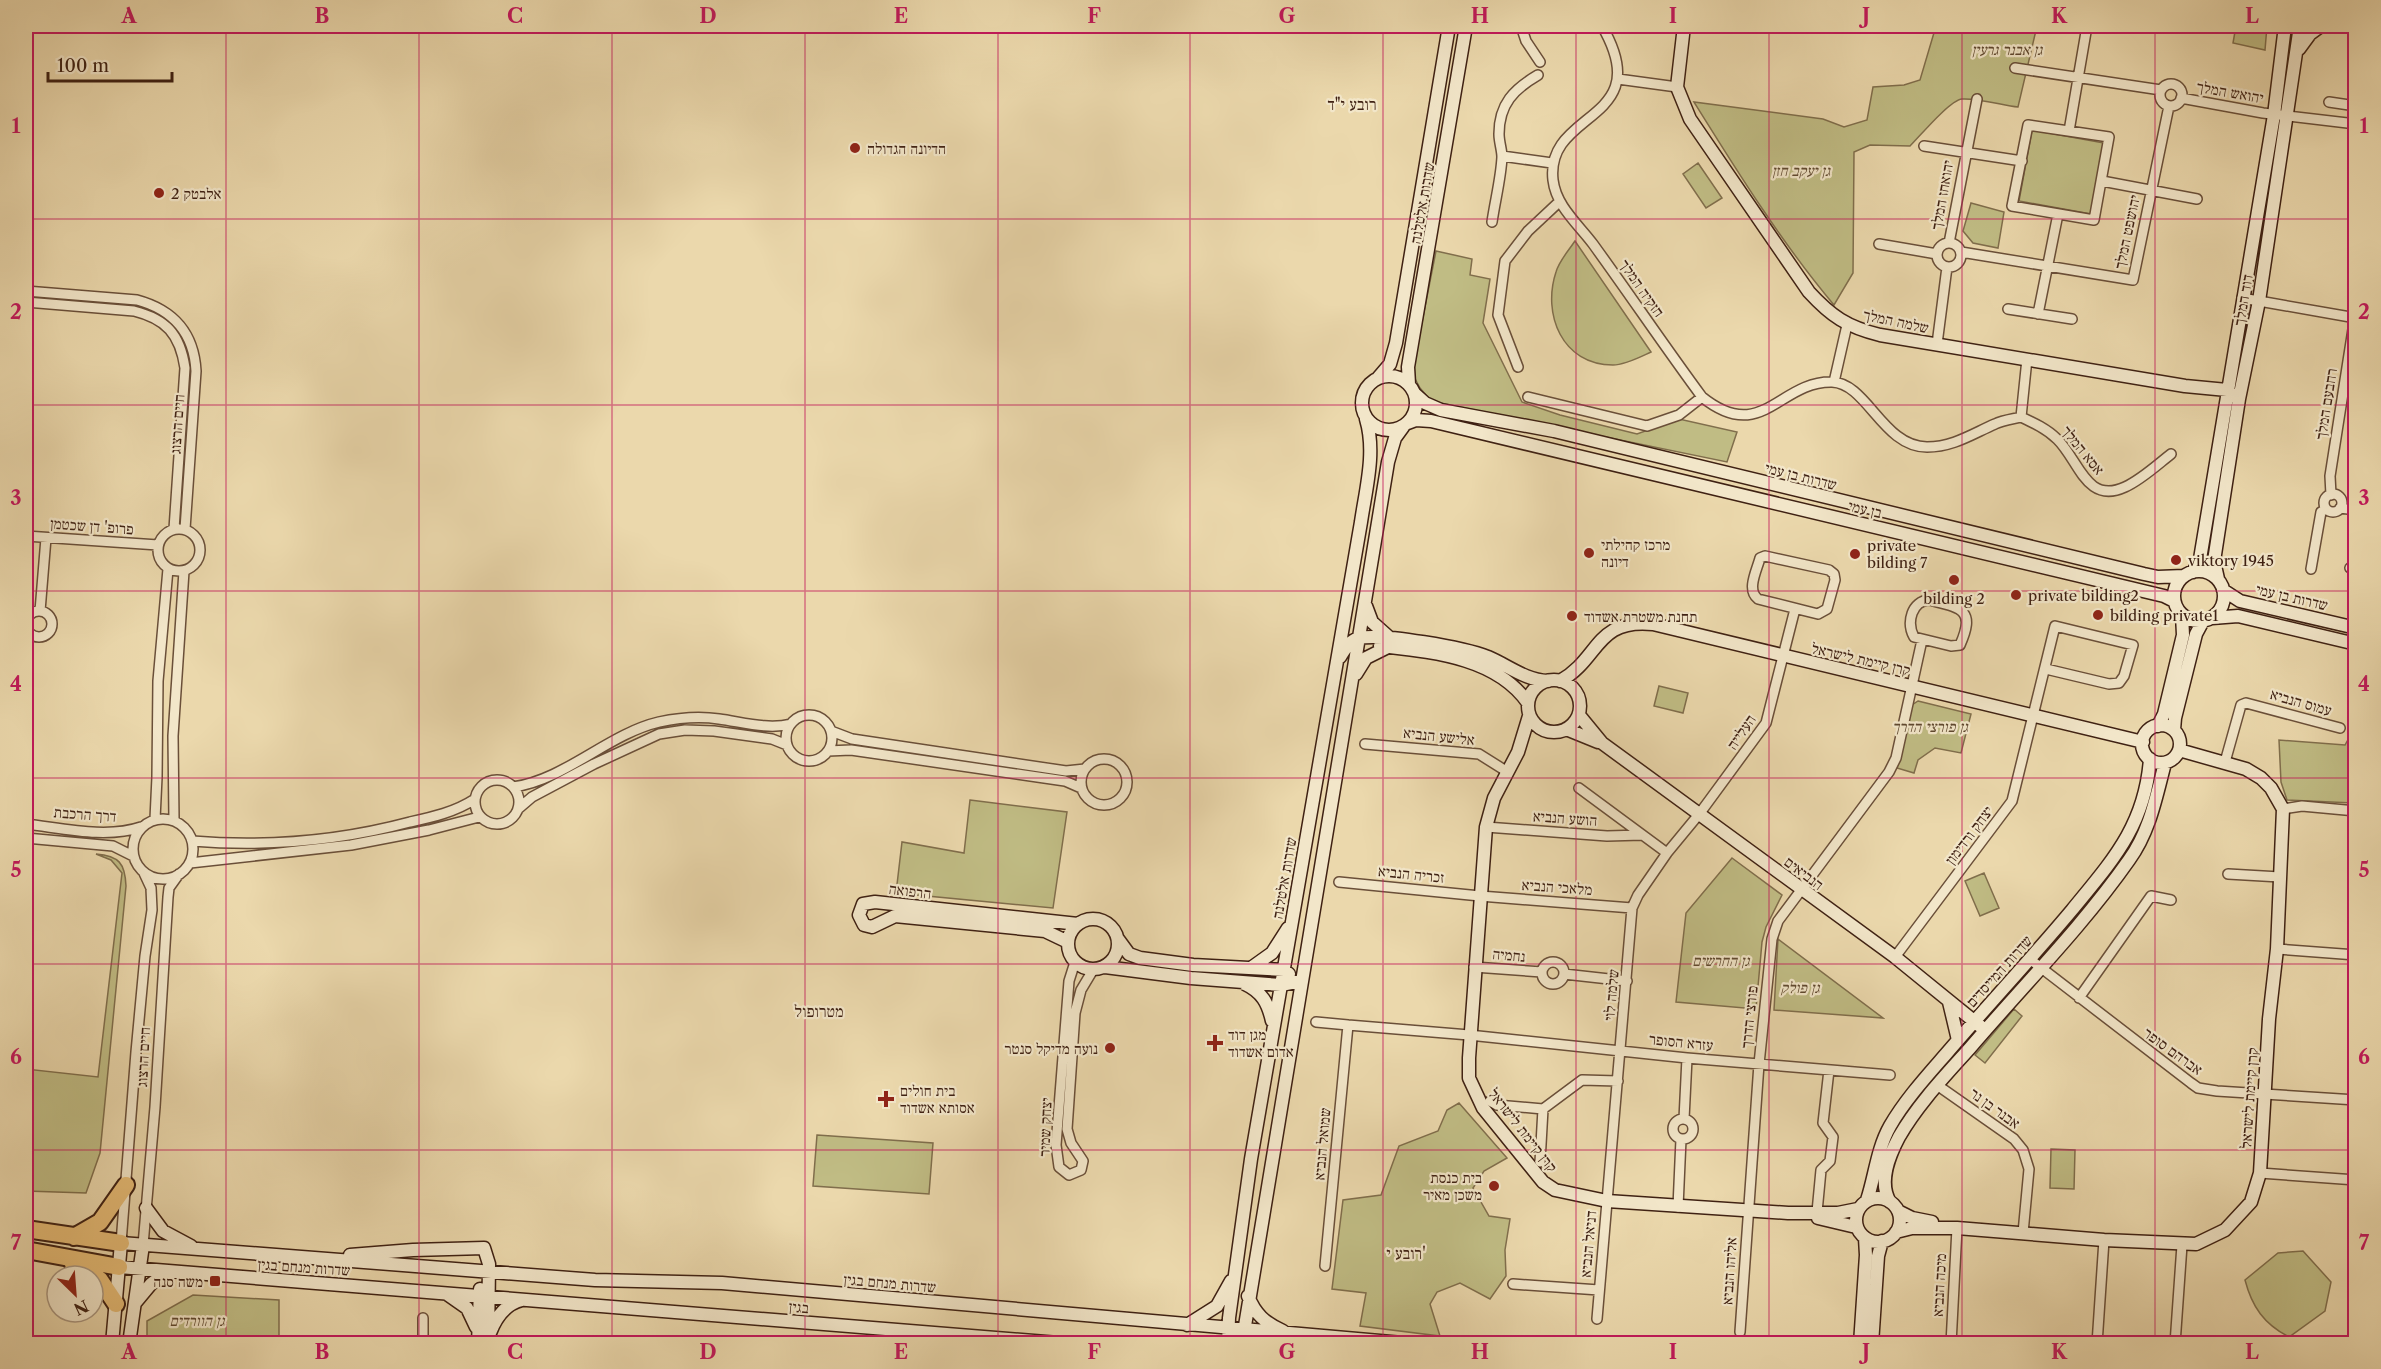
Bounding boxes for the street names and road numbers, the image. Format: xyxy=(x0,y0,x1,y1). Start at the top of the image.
street label: יהואש המלך xyxy=(2195,77,2265,107)
street label: יהואחז המלך xyxy=(1927,159,1957,231)
street label: שדרות אלטלנה xyxy=(1405,161,1439,245)
street label: יהושפט המלך xyxy=(2110,193,2144,271)
street label: חזקיה המלך xyxy=(1615,255,1669,321)
street label: דוד המלך xyxy=(2229,272,2257,327)
street label: שלמה המלך xyxy=(1861,305,1931,337)
street label: רחבעם המלך xyxy=(2311,367,2341,441)
street label: חיים הרצוג xyxy=(165,393,189,455)
street label: אסא המלך xyxy=(2057,421,2109,479)
street label: שדרות בן עמי xyxy=(1763,458,1839,494)
street label: בן עמי xyxy=(1846,496,1884,522)
street label: פרופ' דן שכטמן xyxy=(50,514,134,538)
street label: שדרות בן עמי xyxy=(2254,579,2330,615)
street label: קרן קיימת לישראל xyxy=(1810,638,1912,680)
street label: עמוס הנביא xyxy=(2268,684,2334,720)
street label: העלייה xyxy=(1722,711,1760,753)
street label: אלישע הנביא xyxy=(1402,723,1476,749)
street label: דרך הרכבת xyxy=(53,802,117,826)
street label: יצחק ורדימון xyxy=(1941,802,1997,868)
street label: הושע הנביא xyxy=(1532,806,1598,830)
street label: שדרות אלטלנה xyxy=(1267,836,1301,920)
street label: הנביאים xyxy=(1781,852,1827,894)
street label: זכריה הנביא xyxy=(1377,861,1445,887)
street label: מלאכי הנביא xyxy=(1521,875,1593,899)
street label: הרפואה xyxy=(888,879,932,903)
street label: שדרות המייסדים xyxy=(1962,931,2036,1011)
street label: נחמיה xyxy=(1492,944,1526,966)
street label: שלמה לוי xyxy=(1599,968,1623,1022)
street label: פורצי הדרך xyxy=(1736,985,1762,1049)
street label: אברהם סופר xyxy=(2140,1023,2206,1079)
street label: חיים הרצוג xyxy=(132,1027,154,1087)
street label: עזרא הסופר xyxy=(1648,1029,1714,1055)
street label: קרן קיימת לישראל xyxy=(2236,1047,2262,1149)
street label: אבנר בן נר xyxy=(1966,1083,2024,1133)
street label: קרן קיימת לישראל xyxy=(1484,1084,1562,1176)
street label: יצחק שמיר xyxy=(1034,1097,1056,1157)
street label: שמואל הנביא xyxy=(1309,1107,1335,1181)
street label: דניאל הנביא xyxy=(1576,1209,1600,1278)
street label: אליהו הנביא xyxy=(1717,1237,1741,1305)
street label: מיכה הנביא xyxy=(1928,1253,1950,1317)
street label: שדרות מנחם בגין xyxy=(257,1254,351,1280)
street label: שדרות מנחם בגין xyxy=(843,1269,937,1297)
street label: בגין xyxy=(788,1297,810,1317)

